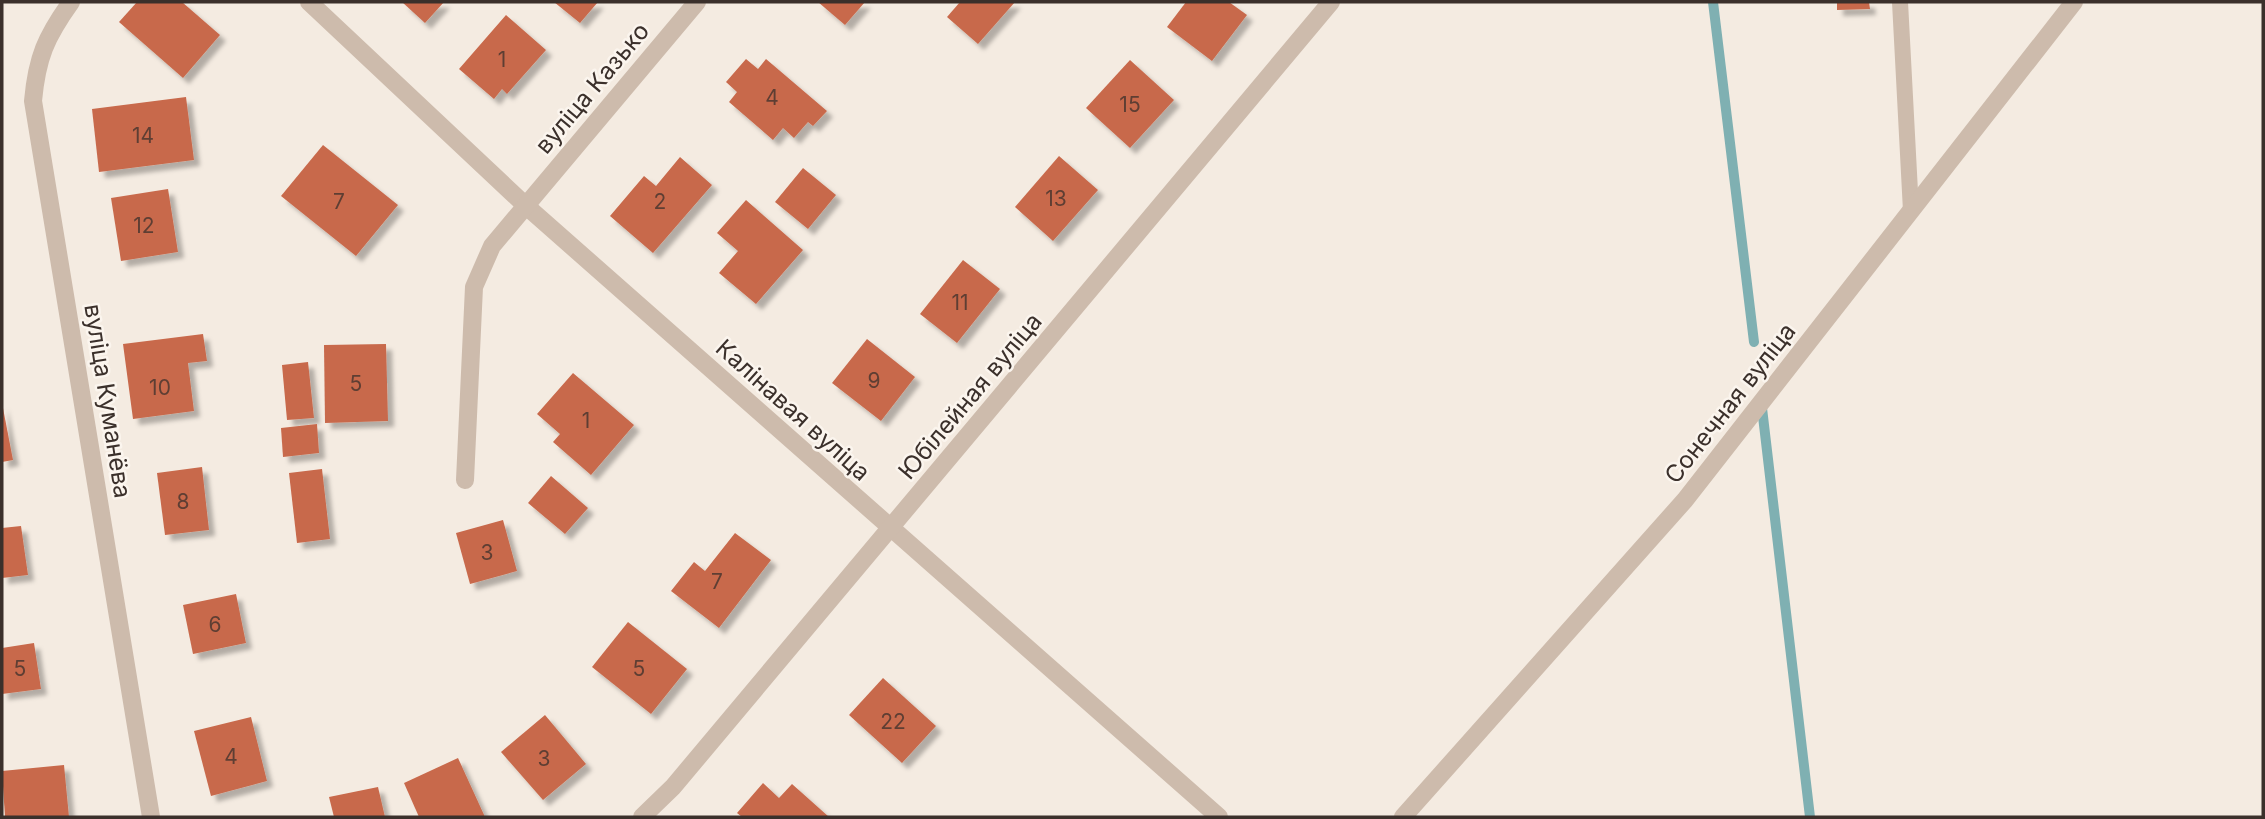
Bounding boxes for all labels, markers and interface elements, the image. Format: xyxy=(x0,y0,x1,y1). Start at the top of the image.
street label: вуліца Казько xyxy=(529,17,655,159)
house number: 1 xyxy=(498,47,506,72)
house number: 4 xyxy=(765,85,779,110)
house number: 15 xyxy=(1119,92,1141,117)
house number: 14 xyxy=(132,123,154,148)
house number: 13 xyxy=(1045,186,1067,211)
house number: 7 xyxy=(333,189,345,214)
house number: 2 xyxy=(654,189,666,214)
house number: 12 xyxy=(133,213,155,238)
house number: 11 xyxy=(951,290,969,315)
street label: вуліца Куманёва xyxy=(78,302,138,500)
street label: Юбілейная вуліца xyxy=(892,307,1048,485)
street label: Сонечная вуліца xyxy=(1658,317,1802,489)
street label: Калінавая вуліца xyxy=(710,333,876,487)
house number: 9 xyxy=(867,368,881,393)
house number: 5 xyxy=(350,371,362,396)
house number: 10 xyxy=(149,375,171,400)
house number: 1 xyxy=(582,408,590,433)
house number: 8 xyxy=(177,489,190,514)
house number: 3 xyxy=(481,540,493,565)
house number: 7 xyxy=(711,569,723,594)
house number: 6 xyxy=(208,612,222,637)
house number: 5 xyxy=(14,656,26,681)
house number: 5 xyxy=(633,656,645,681)
house number: 22 xyxy=(880,709,906,734)
house number: 4 xyxy=(224,744,238,769)
house number: 3 xyxy=(538,746,550,771)

